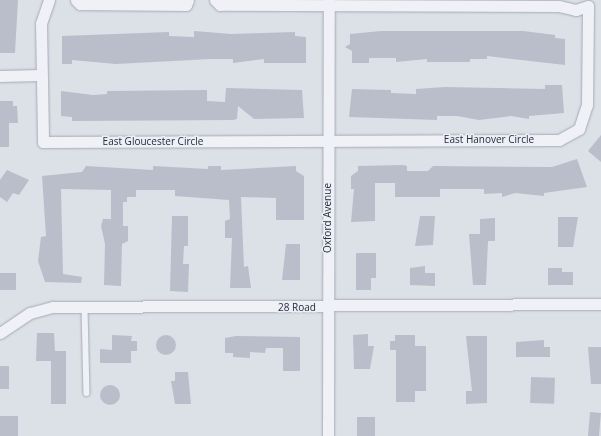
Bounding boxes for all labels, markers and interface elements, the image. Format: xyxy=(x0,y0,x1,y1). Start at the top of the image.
street label: East Hanover Circle xyxy=(444,134,534,146)
street label: East Gloucester Circle xyxy=(103,136,203,148)
street label: Oxford Avenue xyxy=(322,183,334,253)
street label: 28 Road xyxy=(278,302,316,314)

